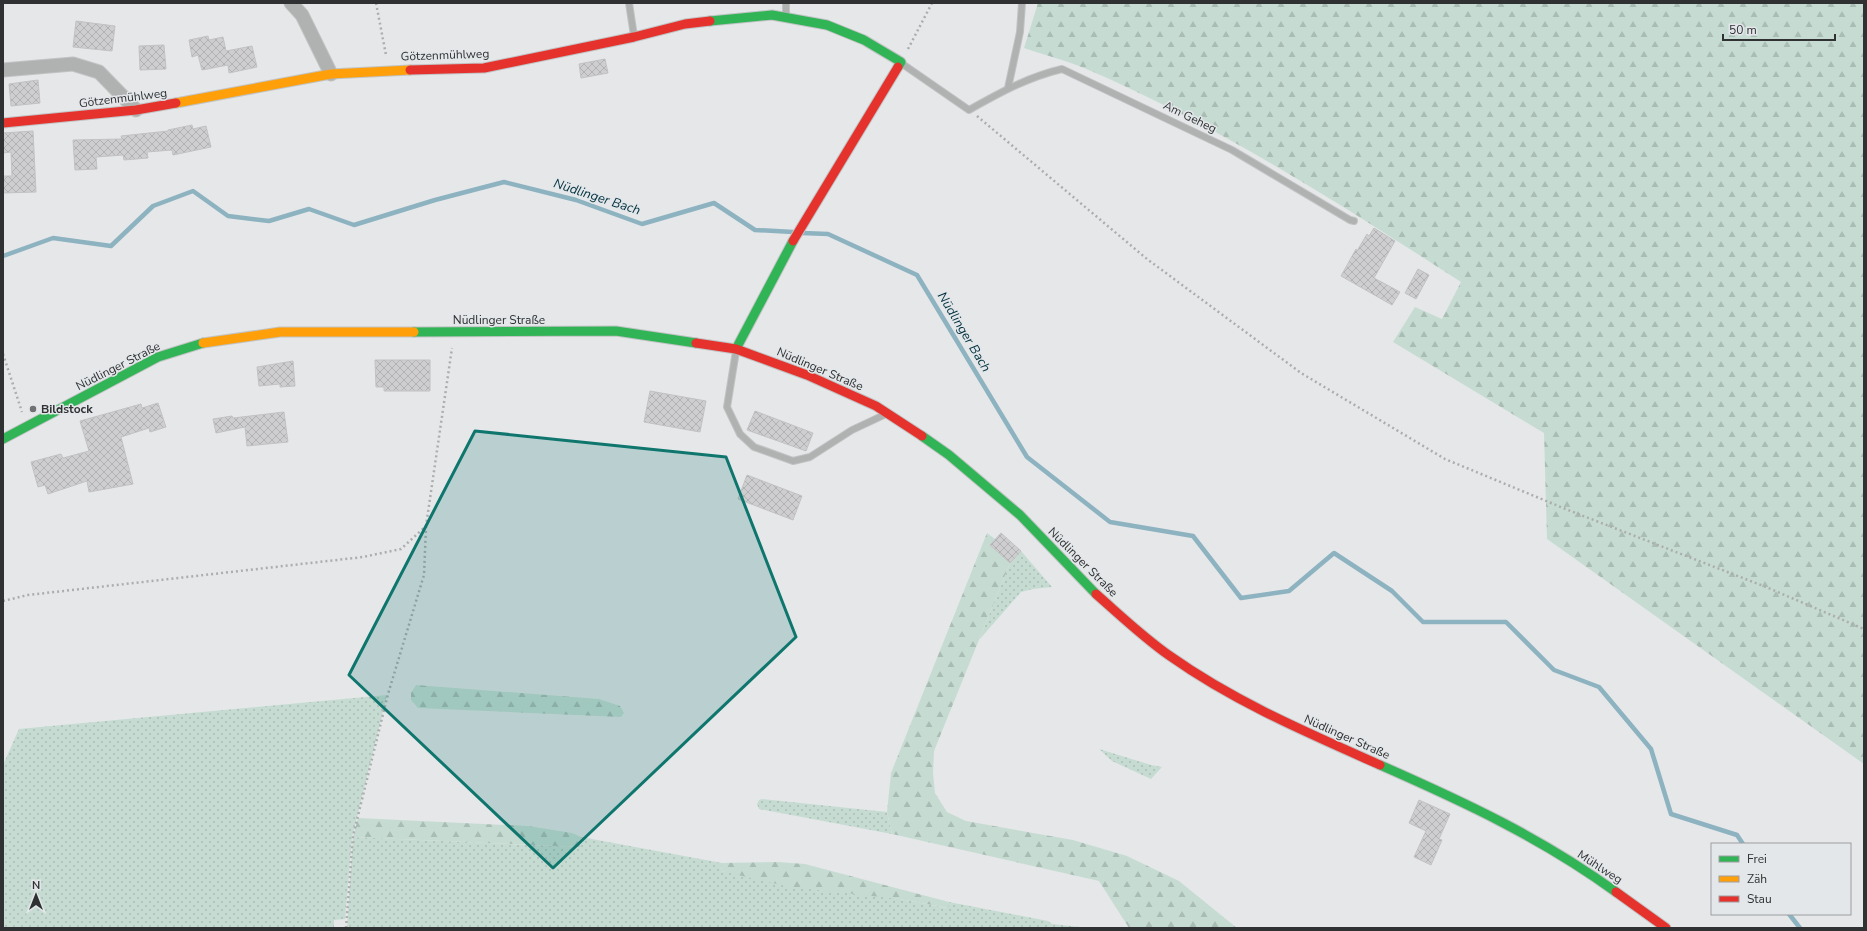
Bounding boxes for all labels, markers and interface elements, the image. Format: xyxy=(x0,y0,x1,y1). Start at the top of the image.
scale bar xyxy=(1723,16,1835,42)
text: 50 m xyxy=(1729,22,1757,38)
street label: Götzenmühlweg xyxy=(400,45,490,65)
street label: Götzenmühlweg xyxy=(78,85,168,111)
street label: Am Geheg xyxy=(1161,97,1219,137)
water label: Nüdlinger Bach xyxy=(551,174,643,220)
water label: Nüdlinger Bach xyxy=(933,289,995,375)
street label: Nüdlinger Straße xyxy=(453,312,545,328)
street label: Nüdlinger Straße xyxy=(73,338,163,394)
street label: Nüdlinger Straße xyxy=(774,344,866,394)
place label: Bildstock xyxy=(41,401,93,417)
marker: Bildstock xyxy=(28,404,38,414)
street label: Nüdlinger Straße xyxy=(1045,524,1121,600)
street label: Nüdlinger Straße xyxy=(1302,711,1392,763)
legend xyxy=(1711,843,1851,915)
street label: Mühlweg xyxy=(1574,846,1626,888)
text: Frei xyxy=(1747,851,1767,867)
text: Zäh xyxy=(1747,871,1767,887)
north arrow xyxy=(16,875,56,915)
text: N xyxy=(32,878,40,893)
text: Stau xyxy=(1747,891,1772,907)

